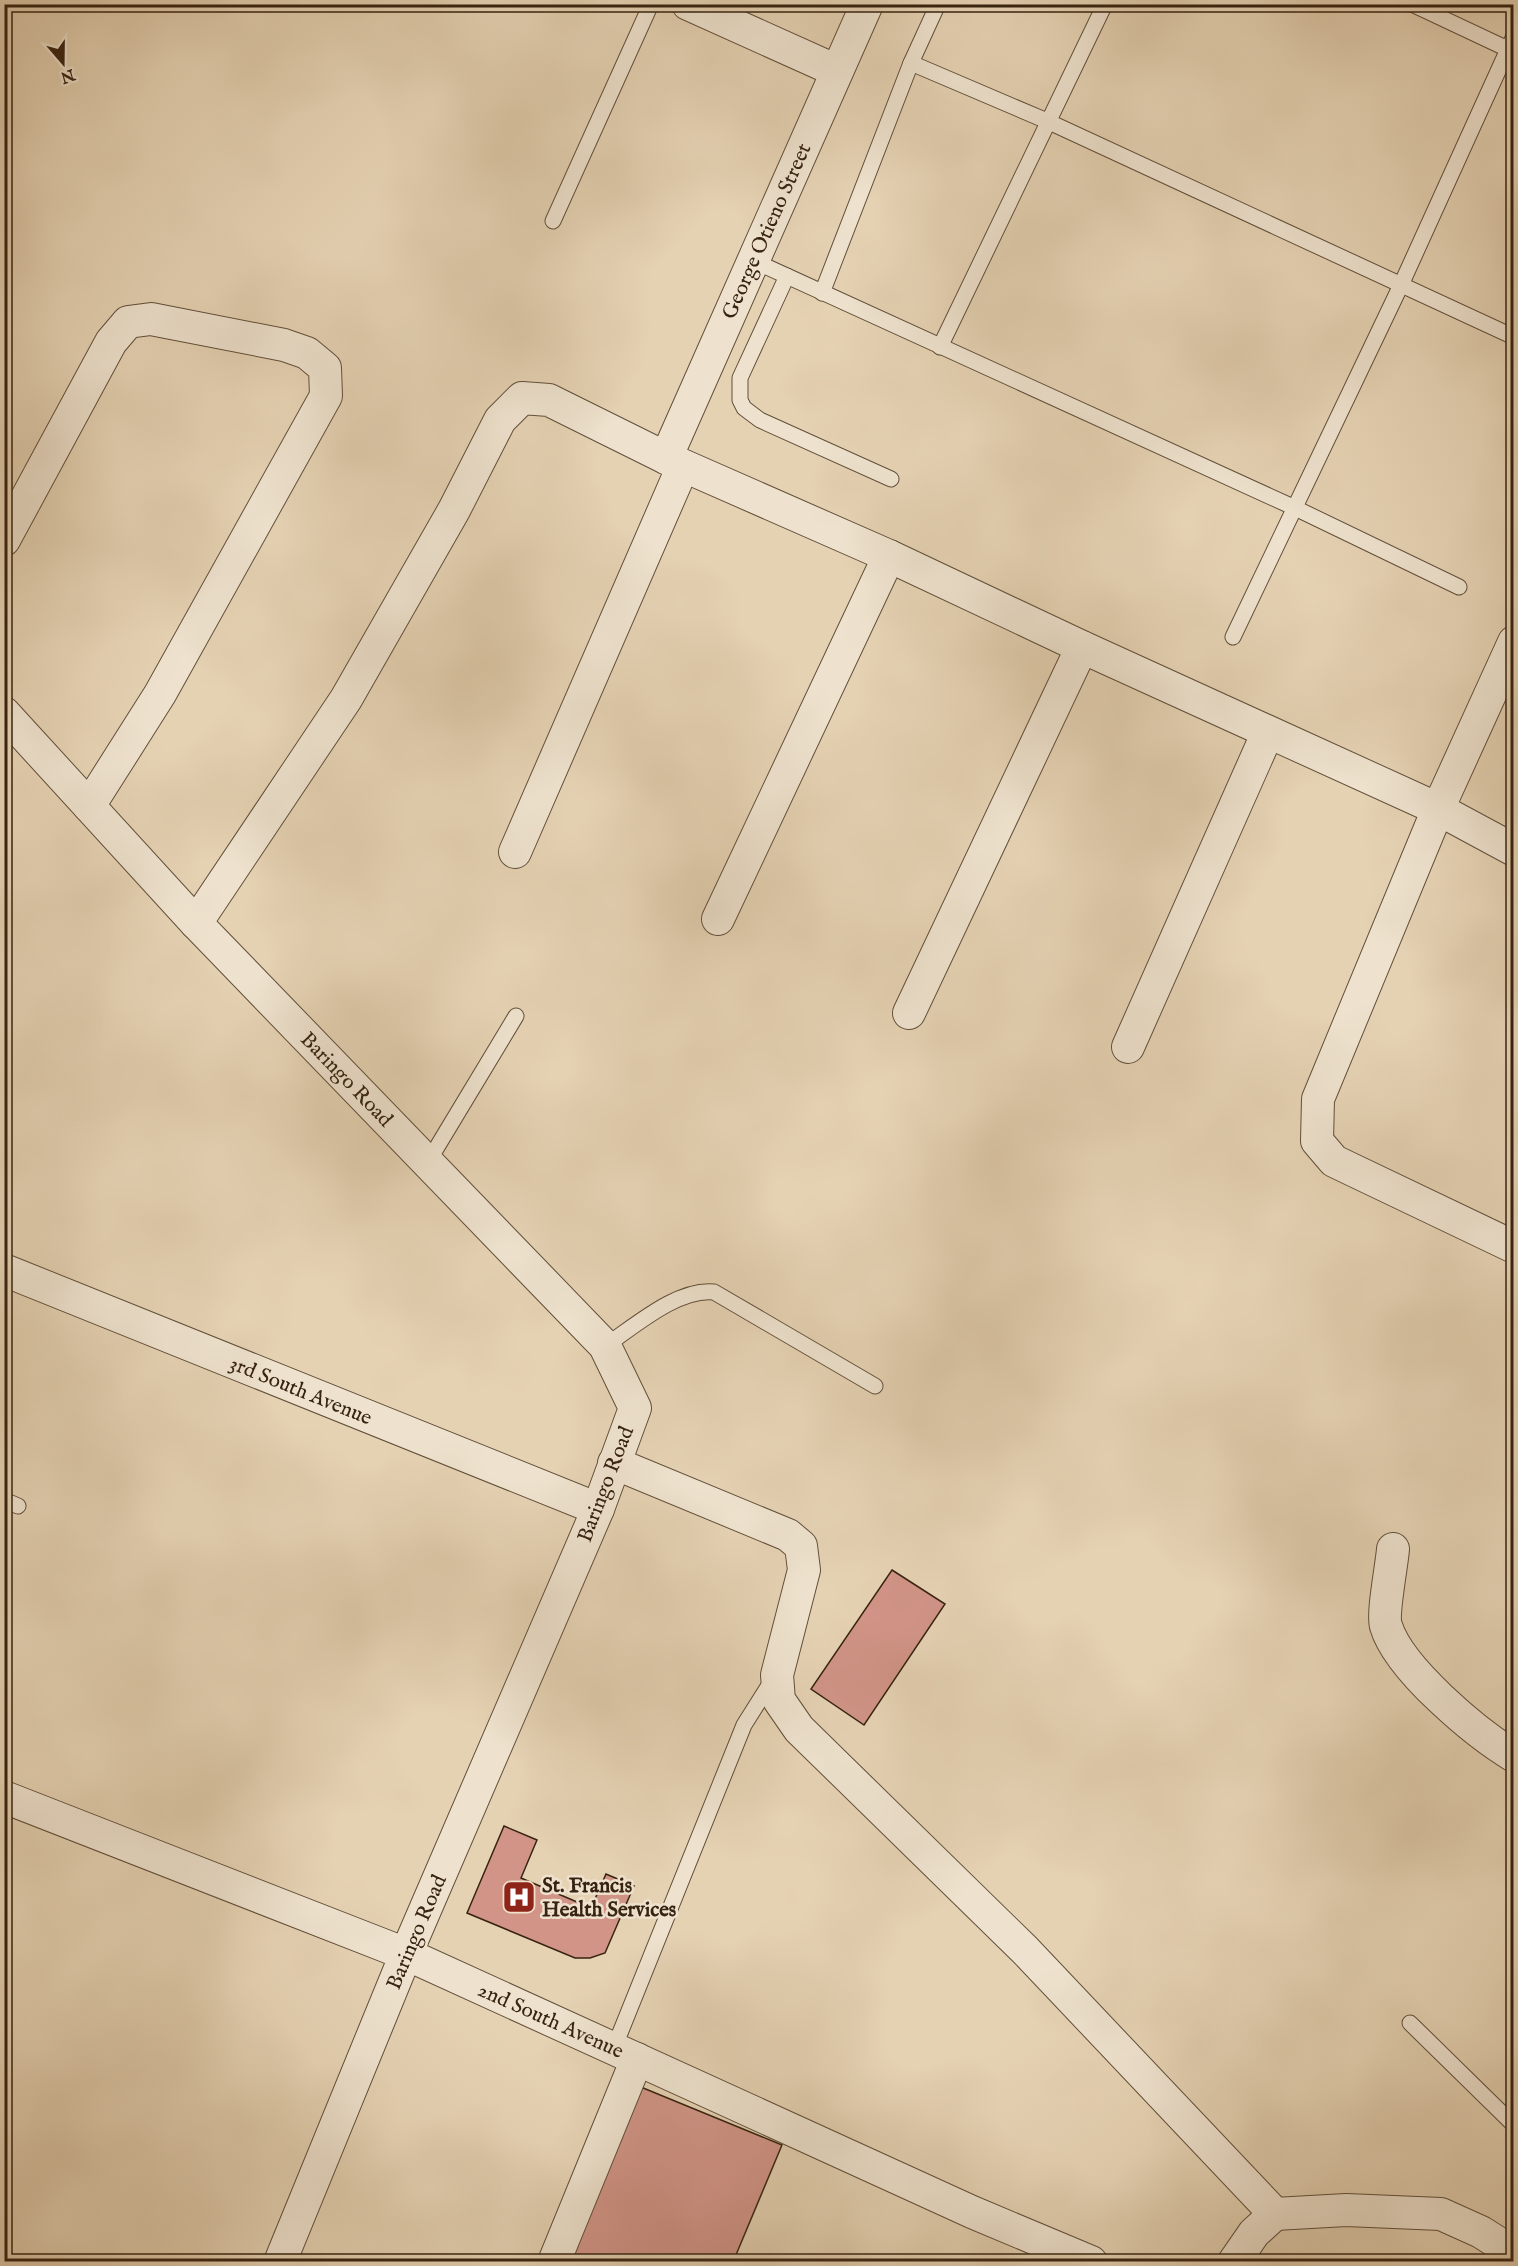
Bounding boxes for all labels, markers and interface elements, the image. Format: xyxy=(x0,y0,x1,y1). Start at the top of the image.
north arrow xyxy=(33,33,93,93)
text: N xyxy=(57,63,78,87)
street label: George Otieno Street xyxy=(716,139,818,324)
street label: Baringo Road xyxy=(294,1027,399,1134)
street label: 3rd South Avenue xyxy=(225,1351,376,1432)
street label: Baringo Road xyxy=(572,1422,641,1546)
street label: Baringo Road xyxy=(381,1870,454,1994)
place label: St. Francis Health Services xyxy=(542,1873,676,1924)
hospital icon: St. Francis Health Services xyxy=(501,1879,537,1915)
street label: 2nd South Avenue xyxy=(473,1977,628,2066)

